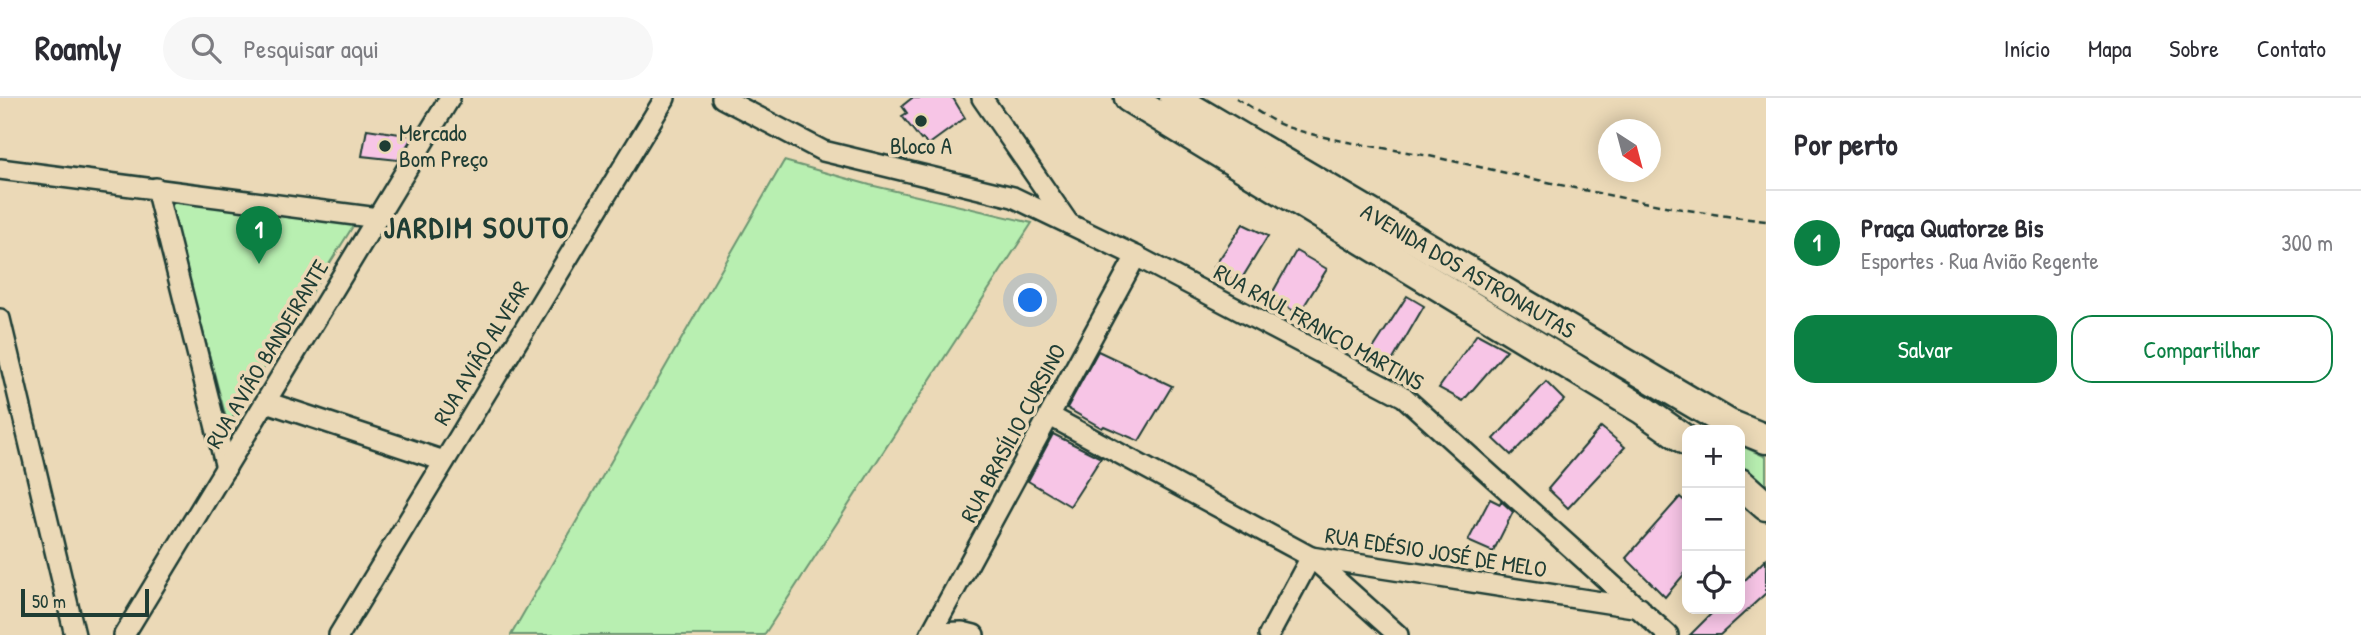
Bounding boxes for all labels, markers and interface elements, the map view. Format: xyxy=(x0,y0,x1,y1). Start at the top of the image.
search box xyxy=(163,17,653,80)
text: Roamly xyxy=(35,26,121,70)
icon: search xyxy=(187,29,225,67)
text: Pesquisar aqui xyxy=(243,31,379,66)
text: Início xyxy=(2004,32,2050,64)
text: Mapa xyxy=(2088,32,2131,64)
text: Sobre xyxy=(2169,32,2219,64)
text: Contato xyxy=(2257,32,2326,64)
marker: Bloco A xyxy=(913,113,929,129)
place label: Mercado Bom Preço xyxy=(399,117,488,174)
north arrow xyxy=(1598,119,1661,182)
text: Por perto xyxy=(1794,124,1898,164)
place label: Bloco A xyxy=(890,130,952,161)
marker: Mercado Bom Preço xyxy=(377,138,393,154)
street label: AVENIDA DOS ASTRONAUTAS xyxy=(1355,195,1582,346)
pin: 1 xyxy=(236,206,282,264)
district label: JARDIM SOUTO xyxy=(383,207,571,247)
text: Praça Quatorze Bis xyxy=(1861,210,2044,245)
text: 1 xyxy=(1813,227,1821,258)
text: 300 m xyxy=(2281,227,2333,258)
text: Esportes · Rua Avião Regente xyxy=(1861,245,2099,276)
street label: RUA AVIÃO BANDEIRANTE xyxy=(198,254,335,454)
street label: RUA RAUL FRANCO MARTINS xyxy=(1209,256,1430,397)
street label: RUA AVIÃO ALVEAR xyxy=(425,275,536,431)
your location xyxy=(1013,283,1047,317)
button: Salvar xyxy=(1794,315,2057,383)
button: Compartilhar xyxy=(2071,315,2333,383)
street label: RUA BRASÍLIO CURSINO xyxy=(952,338,1073,527)
map controls xyxy=(1682,425,1745,614)
button: + xyxy=(1682,425,1745,488)
button: − xyxy=(1682,488,1745,551)
street label: RUA EDÉSIO JOSÉ DE MELO xyxy=(1323,519,1549,584)
button: locate xyxy=(1682,551,1745,614)
scale bar xyxy=(21,586,149,618)
text: 50 m xyxy=(32,588,66,614)

